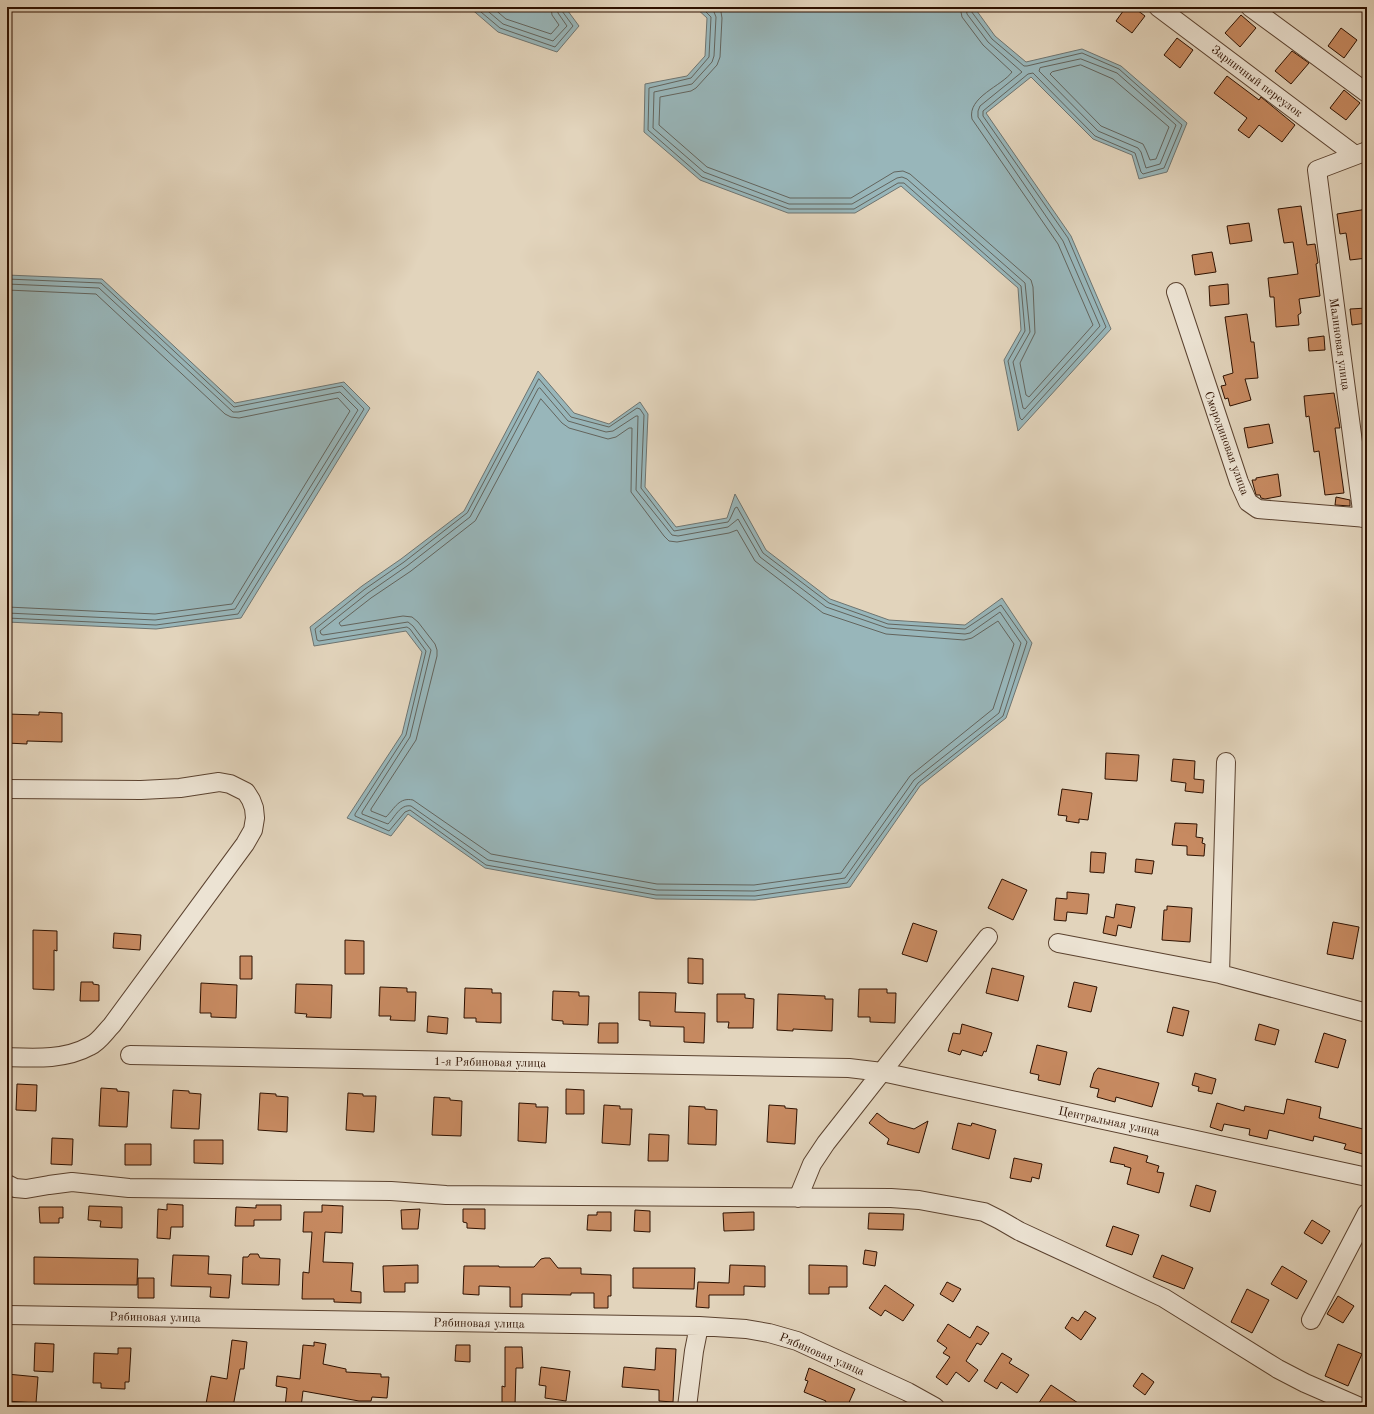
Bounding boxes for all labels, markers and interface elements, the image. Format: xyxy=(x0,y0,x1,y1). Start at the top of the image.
street label: Зарничный переулок xyxy=(1209,44,1304,120)
street label: Малиновая улица xyxy=(1327,297,1351,391)
street label: Смородиновая улица xyxy=(1202,390,1250,497)
street label: 1-я Рябиновая улица xyxy=(434,1056,546,1070)
street label: Центральная улица xyxy=(1057,1105,1161,1139)
street label: Рябиновая улица xyxy=(109,1311,201,1325)
street label: Рябиновая улица xyxy=(433,1317,525,1331)
street label: Рябиновая улица xyxy=(777,1332,866,1378)

